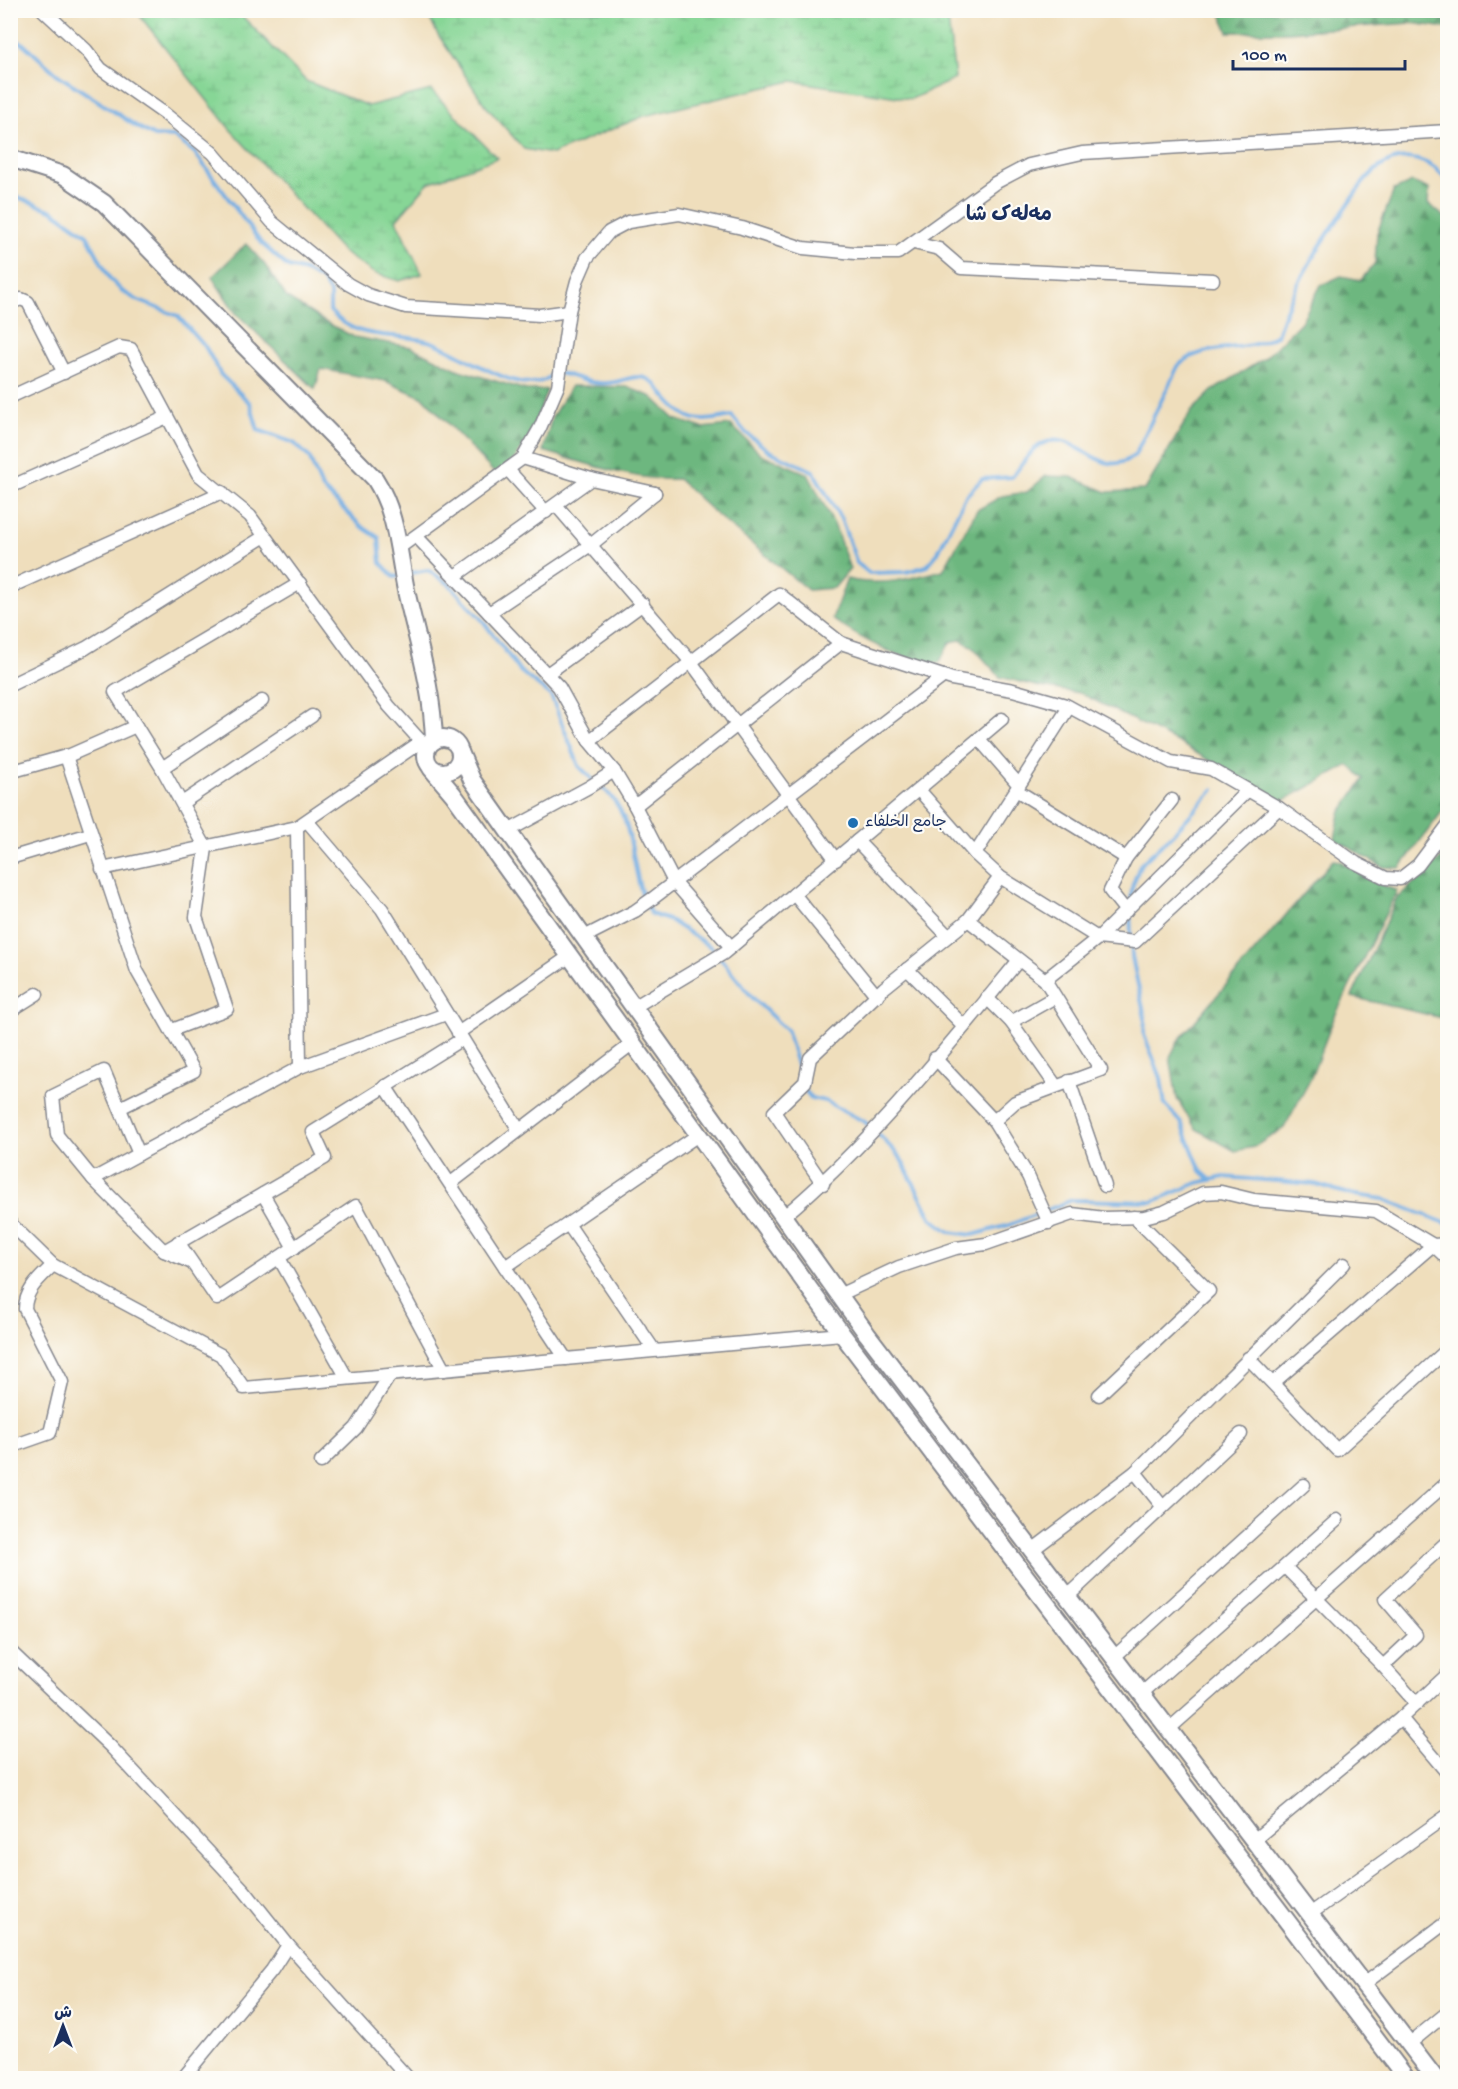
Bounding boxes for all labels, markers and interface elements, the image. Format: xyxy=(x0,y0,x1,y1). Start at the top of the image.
scale bar xyxy=(1233,33,1406,71)
text: 100 m xyxy=(1241,46,1287,67)
district label: مەلەک شا xyxy=(966,204,1052,228)
place label: جامع الخلفاء xyxy=(865,814,947,833)
marker: جامع الخلفاء xyxy=(846,816,860,830)
north arrow xyxy=(33,1996,93,2056)
text: ش xyxy=(54,2005,72,2024)

